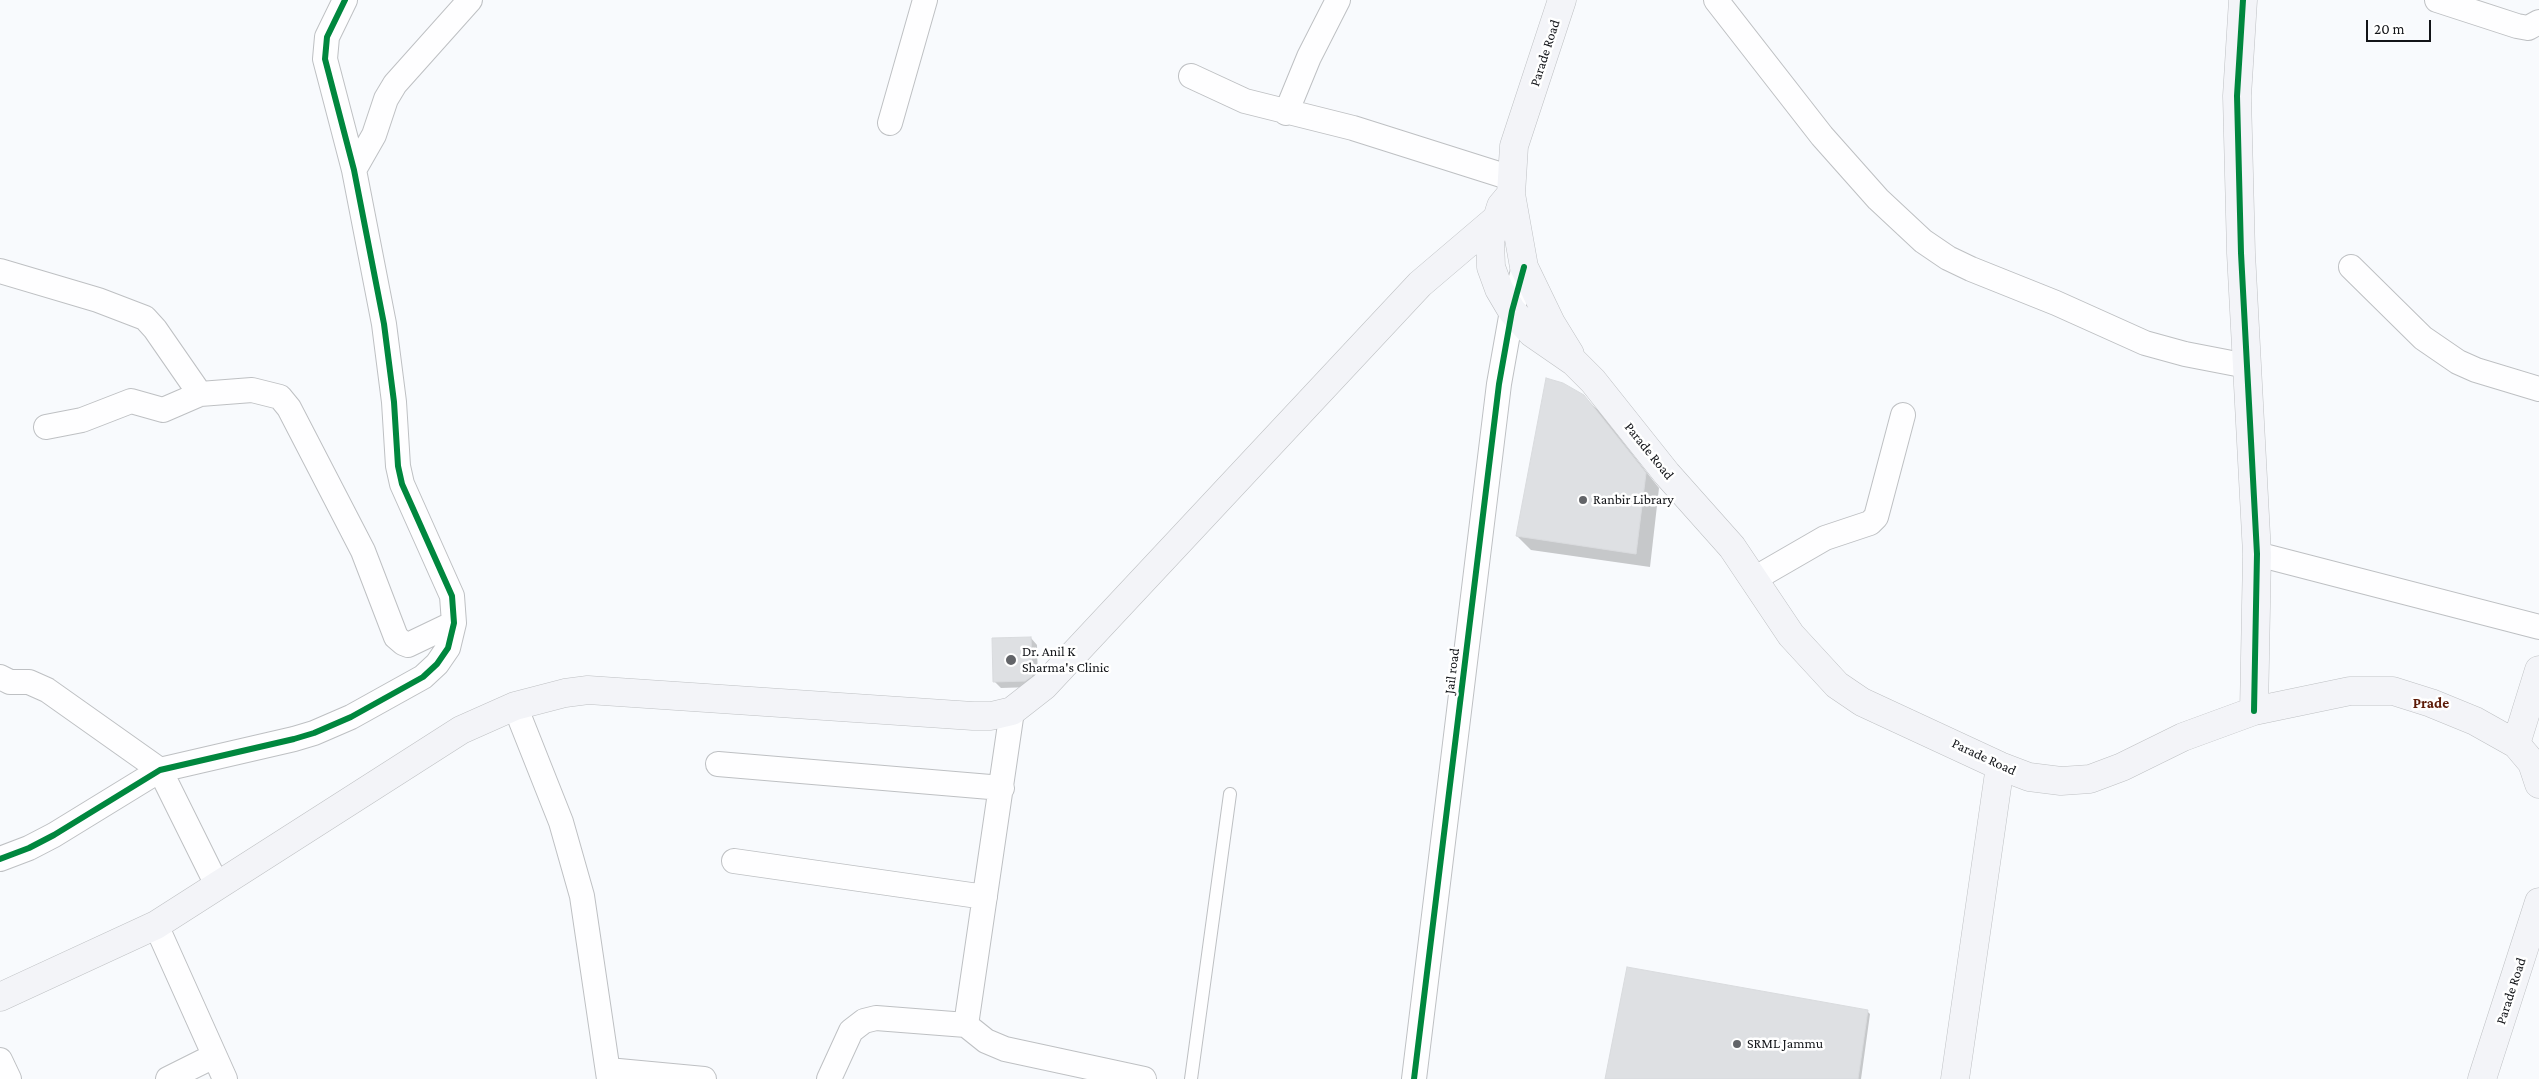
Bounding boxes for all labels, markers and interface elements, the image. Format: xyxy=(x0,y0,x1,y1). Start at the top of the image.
scale bar xyxy=(2369,10,2434,42)
street label: Parade Road xyxy=(1526,18,1564,88)
text: 20 m xyxy=(2374,21,2405,37)
street label: Parade Road xyxy=(1621,419,1677,483)
place label: Ranbir Library xyxy=(1593,492,1674,508)
marker: Ranbir Library xyxy=(1577,494,1589,506)
place label: Dr. Anil K Sharma's Clinic xyxy=(1022,644,1109,676)
street label: Jail road xyxy=(1441,647,1463,695)
marker: Dr. Anil K Sharma's Clinic xyxy=(1004,653,1018,667)
district label: Prade xyxy=(2413,694,2449,712)
street label: Parade Road xyxy=(1949,735,2019,779)
street label: Parade Road xyxy=(2492,956,2530,1026)
place label: SRML Jammu xyxy=(1747,1036,1823,1052)
marker: SRML Jammu xyxy=(1731,1038,1743,1050)

